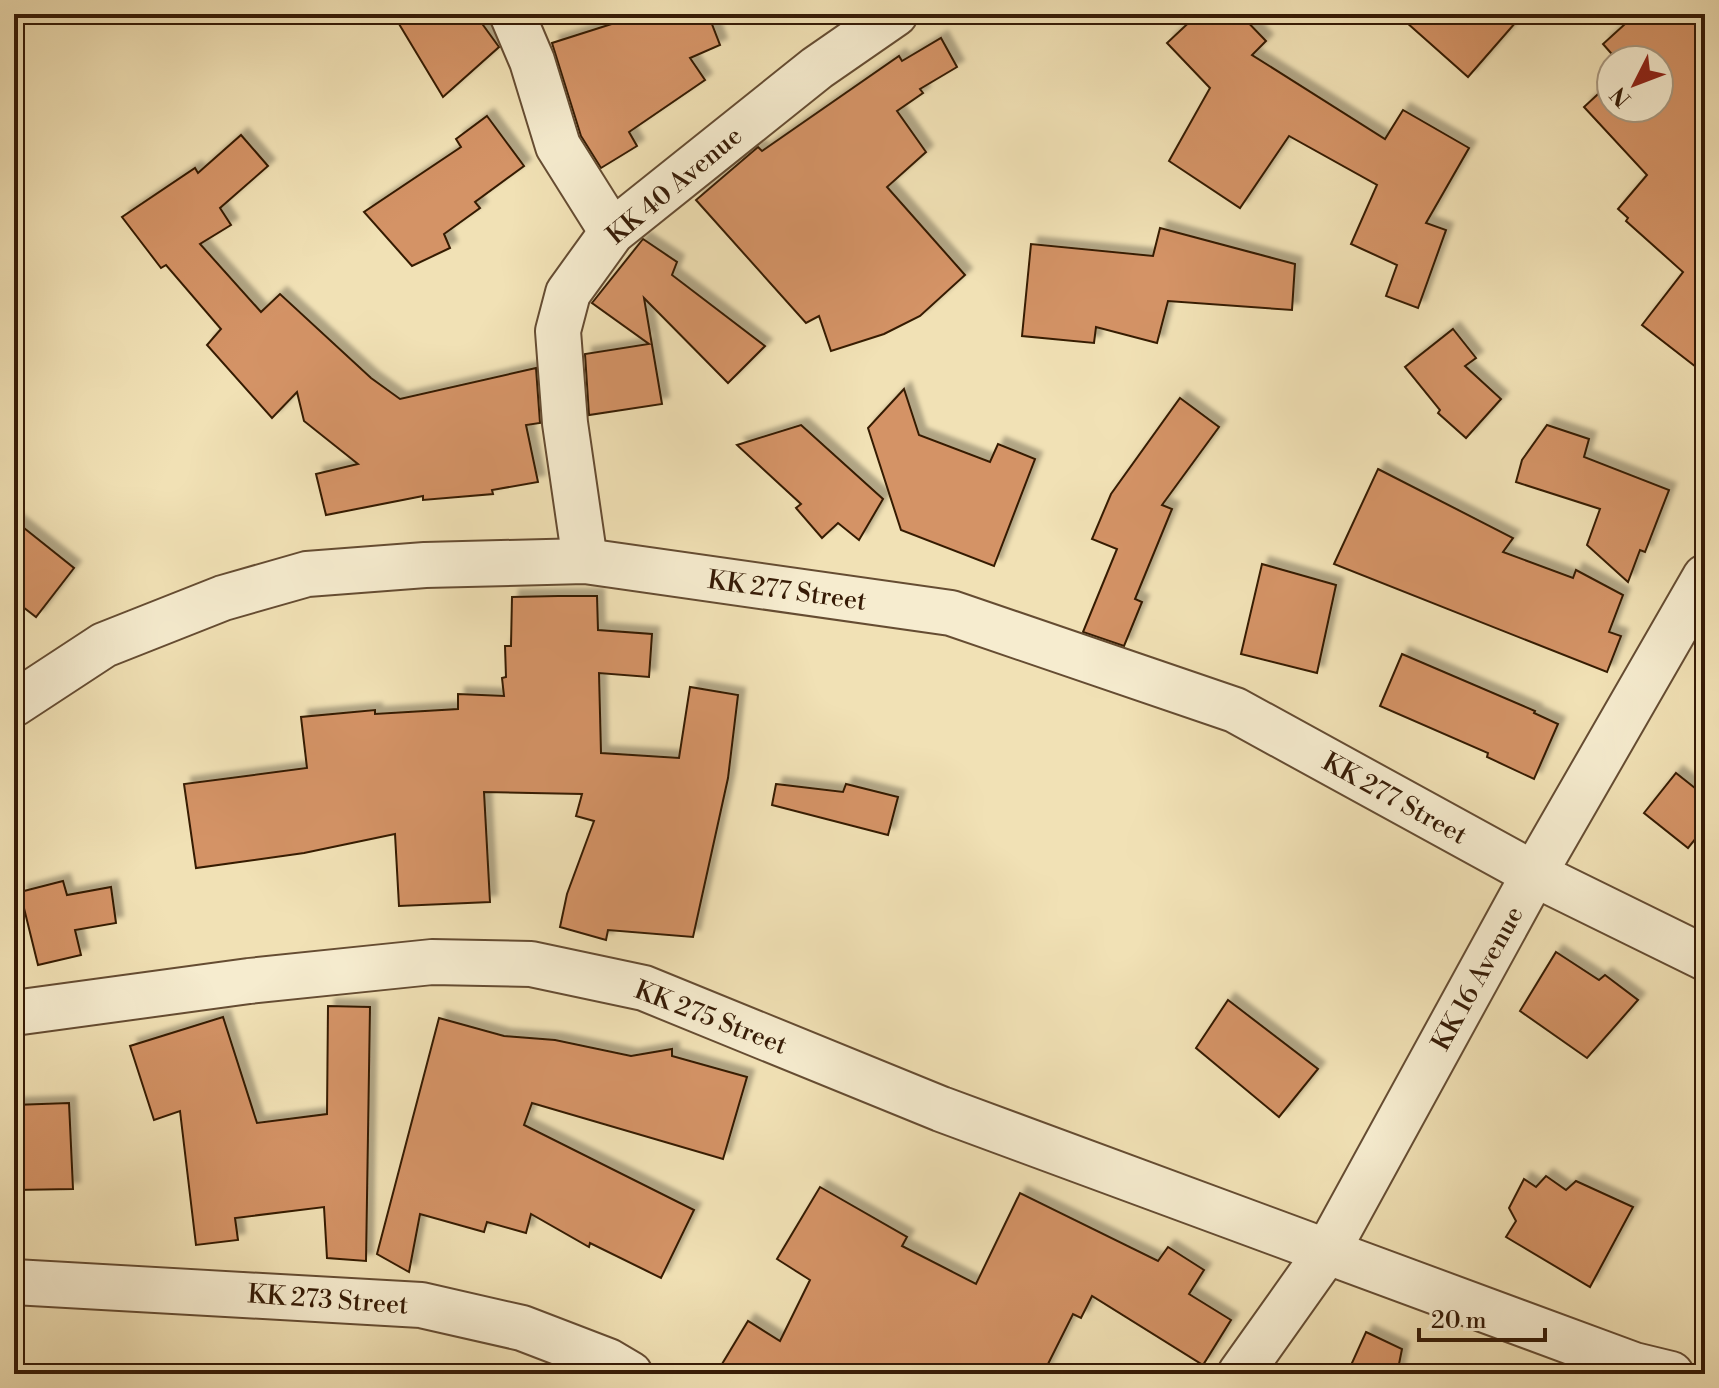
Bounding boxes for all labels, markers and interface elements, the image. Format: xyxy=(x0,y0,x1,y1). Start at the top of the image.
north arrow xyxy=(1595,44,1675,124)
text: N xyxy=(1605,80,1637,112)
street label: KK 40 Avenue xyxy=(600,120,749,252)
street label: KK 277 Street xyxy=(705,564,868,618)
street label: KK 277 Street xyxy=(1317,746,1472,852)
street label: KK 16 Avenue xyxy=(1425,901,1531,1056)
street label: KK 275 Street xyxy=(630,974,791,1062)
street label: KK 273 Street xyxy=(246,1278,409,1322)
scale bar xyxy=(1419,1292,1545,1342)
text: 20 m xyxy=(1431,1306,1487,1336)

